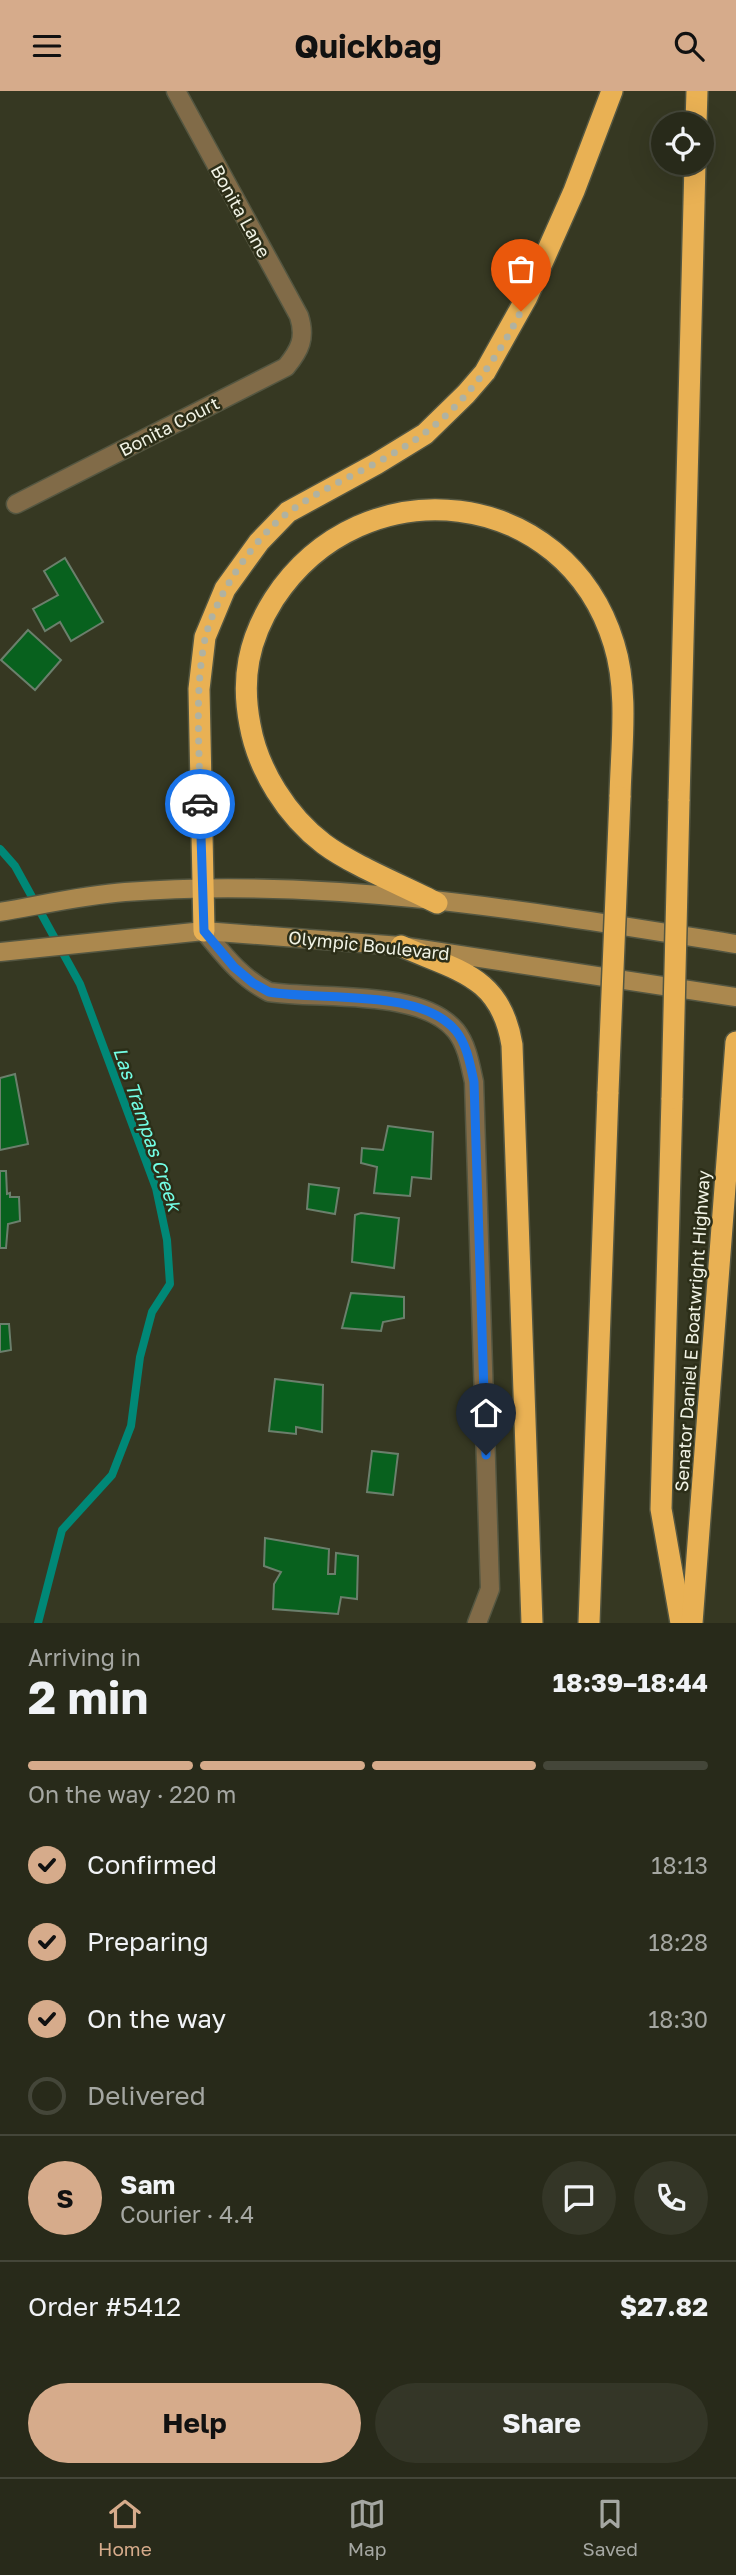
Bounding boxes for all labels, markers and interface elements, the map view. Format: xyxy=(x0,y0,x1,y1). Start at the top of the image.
icon: menu xyxy=(28,27,66,65)
text: Quickbag xyxy=(294,27,442,65)
icon: search xyxy=(670,27,708,65)
map controls xyxy=(651,112,714,175)
button: locate xyxy=(651,112,714,175)
street label: Bonita Lane xyxy=(206,161,276,261)
pin xyxy=(491,239,551,311)
icon: bag xyxy=(502,250,540,288)
street label: Bonita Court xyxy=(115,391,223,461)
courier xyxy=(165,769,235,839)
icon: car xyxy=(181,785,219,823)
street label: Olympic Boulevard xyxy=(287,926,451,964)
water label: Las Trampas Creek xyxy=(109,1044,188,1216)
street label: Senator Daniel E Boatwright Highway xyxy=(670,1169,714,1493)
pin xyxy=(456,1383,516,1455)
icon: home xyxy=(467,1394,505,1432)
text: Arriving in xyxy=(28,1643,141,1671)
text: 18:39–18:44 xyxy=(553,1667,708,1698)
text: 2 min xyxy=(28,1669,148,1724)
text: On the way · 220 m xyxy=(28,1780,236,1808)
icon: check xyxy=(28,1846,66,1884)
text: Confirmed xyxy=(87,1849,217,1880)
text: 18:13 xyxy=(651,1851,708,1879)
icon: check xyxy=(28,1923,66,1961)
text: Preparing xyxy=(87,1926,209,1957)
text: 18:28 xyxy=(649,1928,708,1956)
icon: check xyxy=(28,2000,66,2038)
text: On the way xyxy=(87,2003,226,2034)
text: 18:30 xyxy=(648,2005,708,2033)
text: Delivered xyxy=(87,2080,206,2111)
button: chat xyxy=(542,2161,616,2235)
button: phone xyxy=(634,2161,708,2235)
text: Sam xyxy=(120,2169,175,2200)
text: S xyxy=(56,2183,74,2214)
text: Courier · 4.4 xyxy=(120,2200,254,2228)
text: Order #5412 xyxy=(28,2291,181,2322)
text: $27.82 xyxy=(620,2291,708,2322)
button: Help xyxy=(28,2383,361,2463)
button: Share xyxy=(375,2383,708,2463)
tab: Home xyxy=(98,2495,152,2560)
tab: Map xyxy=(348,2495,386,2560)
tab: Saved xyxy=(582,2495,638,2560)

